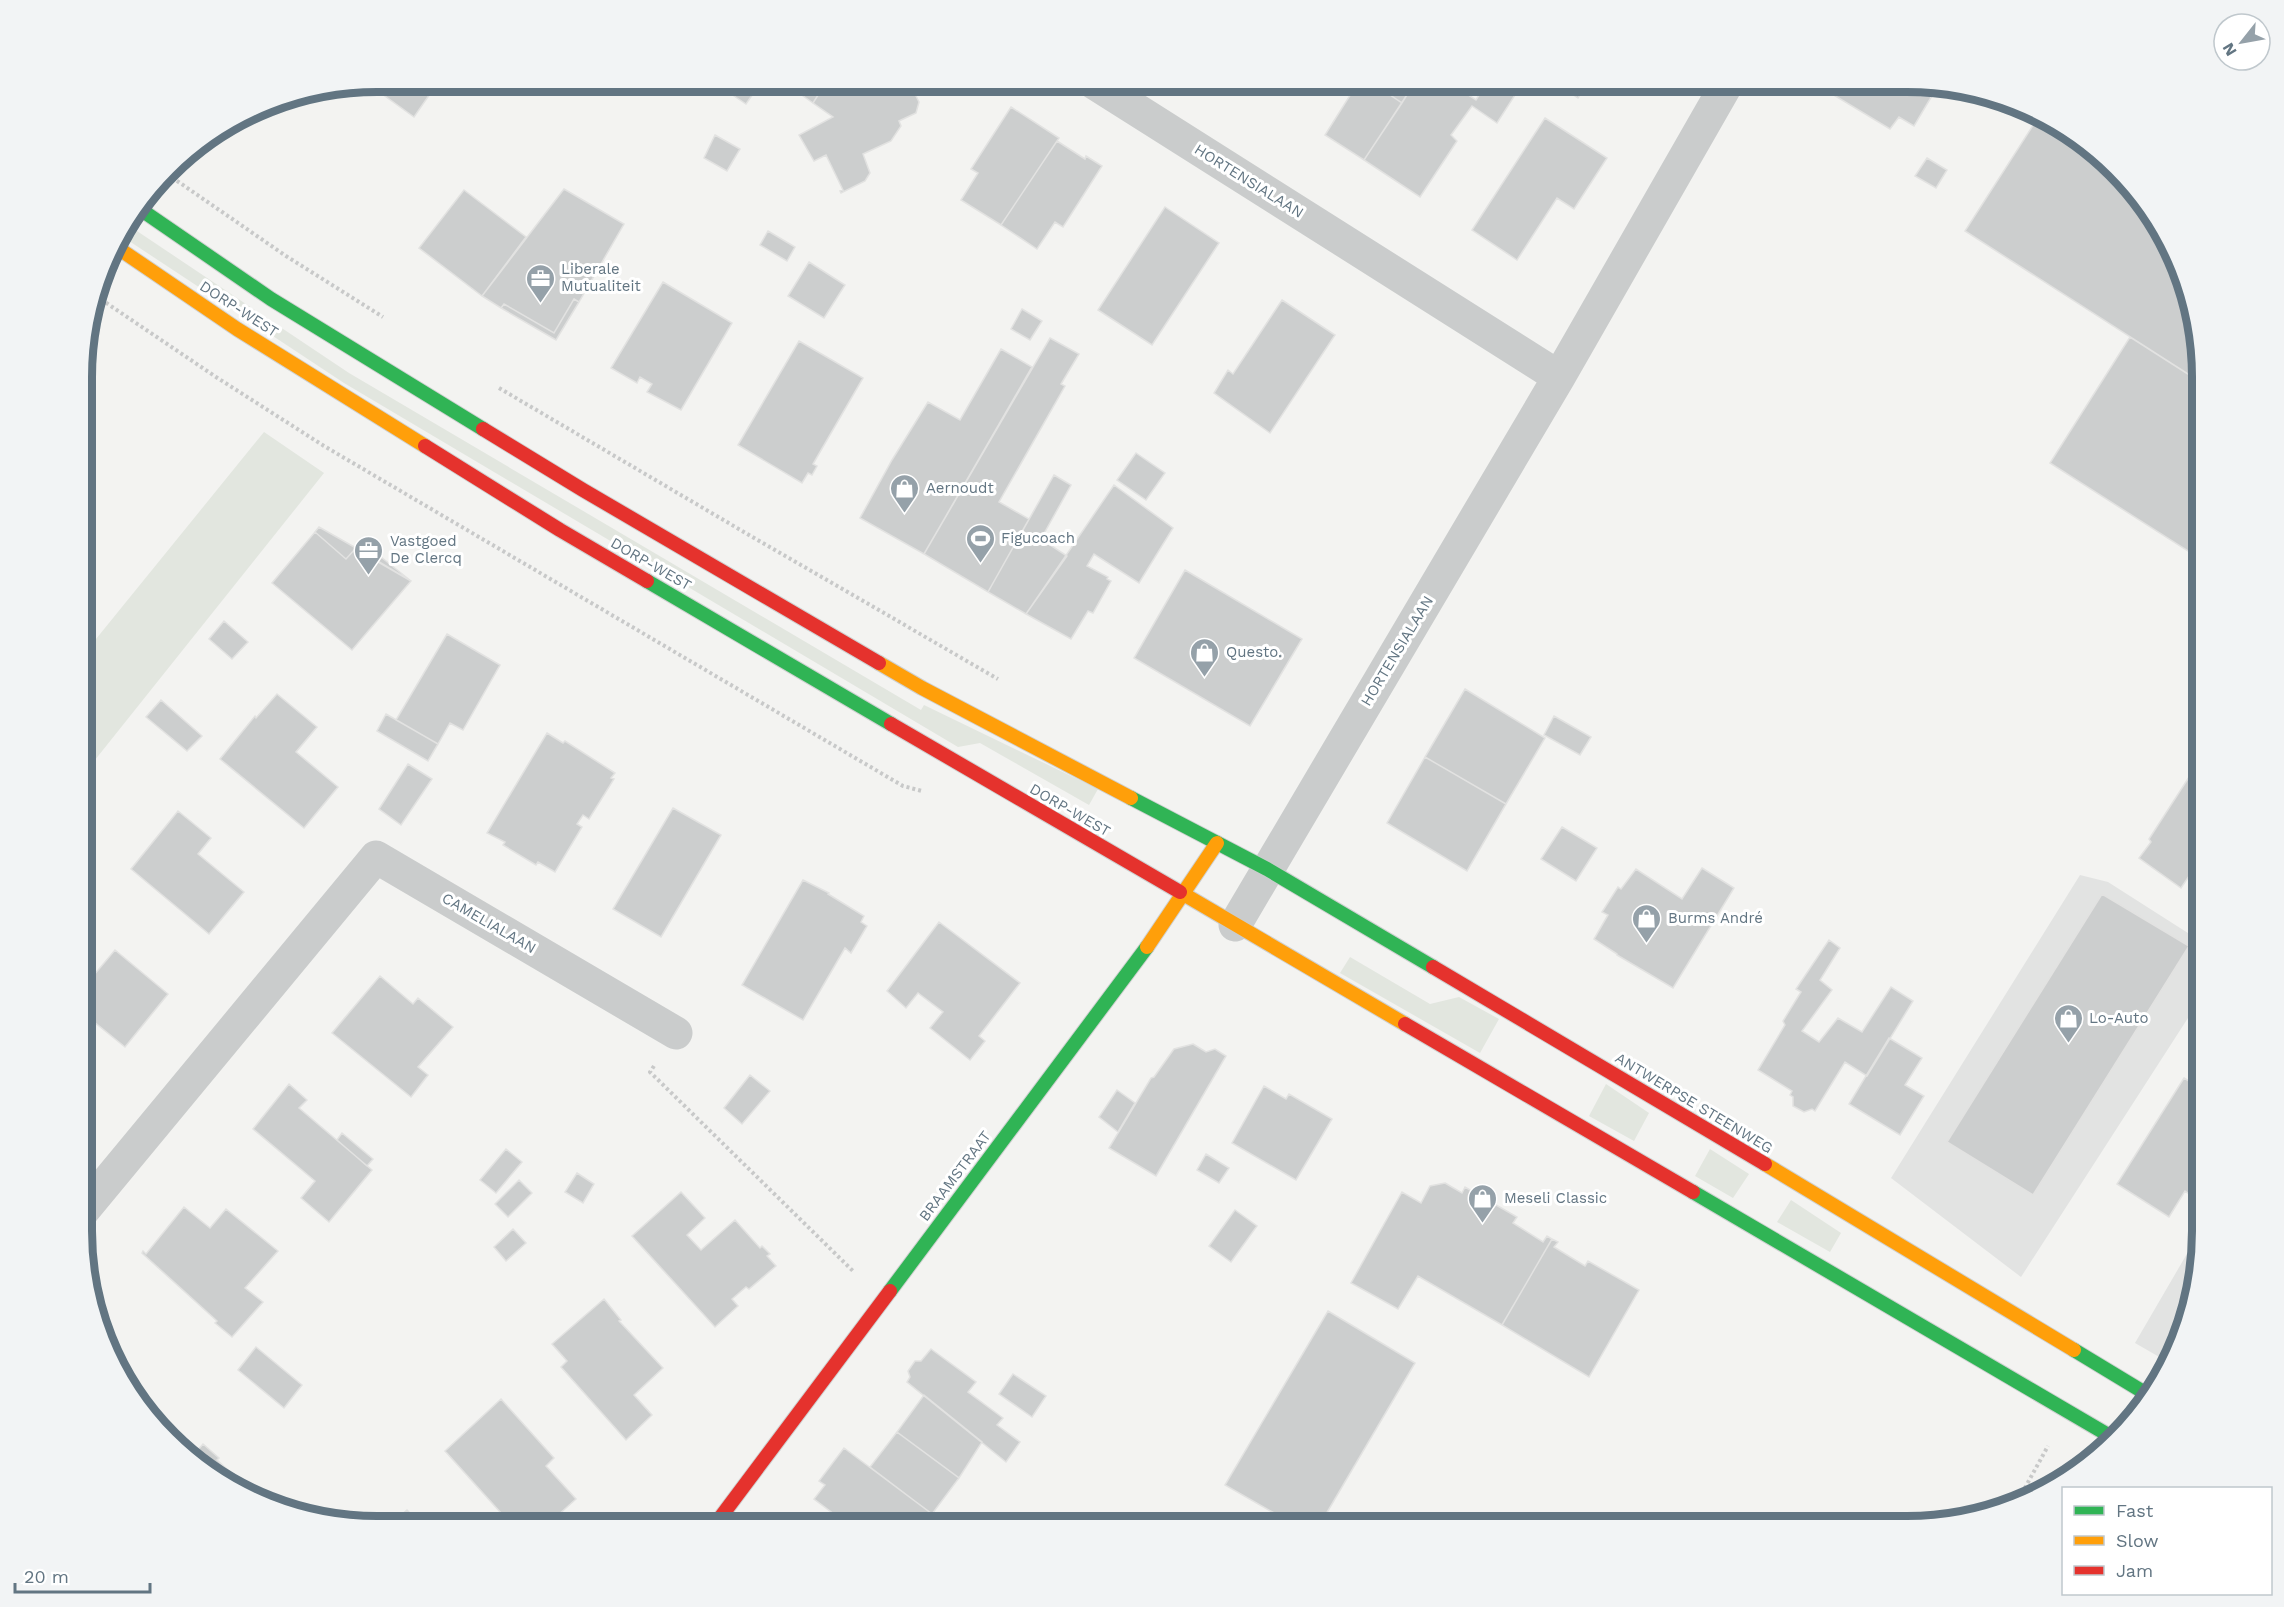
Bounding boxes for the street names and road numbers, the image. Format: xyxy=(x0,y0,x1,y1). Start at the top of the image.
street label: HORTENSIALAAN xyxy=(1191,140,1307,222)
street label: DORP-WEST xyxy=(196,277,282,341)
street label: DORP-WEST xyxy=(607,534,695,594)
street label: HORTENSIALAAN xyxy=(1357,593,1437,709)
street label: DORP-WEST xyxy=(1026,780,1114,840)
street label: CAMELIALAAN xyxy=(439,889,539,957)
street label: ANTWERPSE STEENWEG xyxy=(1612,1049,1776,1157)
street label: BRAAMSTRAAT xyxy=(915,1127,995,1225)

